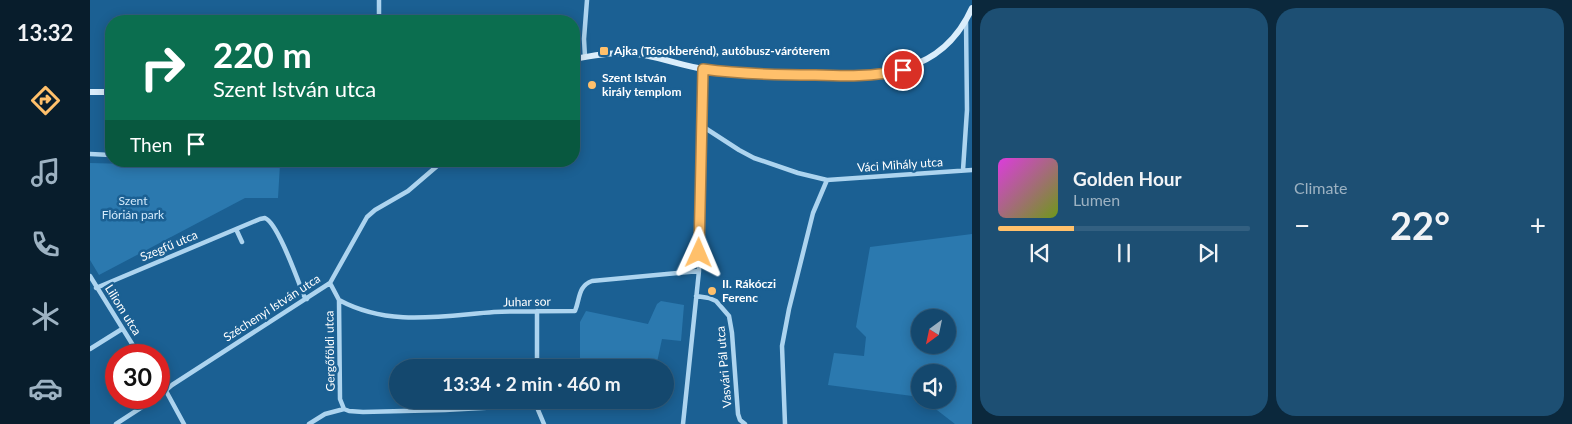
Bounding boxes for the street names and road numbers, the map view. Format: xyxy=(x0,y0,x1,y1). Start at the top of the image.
street label: Váci Mihály utca xyxy=(857,154,943,175)
street label: Szegfű utca xyxy=(138,227,200,264)
street label: Széchenyi István utca xyxy=(220,271,323,345)
street label: Liliom utca xyxy=(102,282,145,338)
street label: Juhar sor xyxy=(503,294,552,309)
street label: Gergőföldi utca xyxy=(321,310,338,392)
street label: Vasvári Pál utca xyxy=(712,325,735,409)

